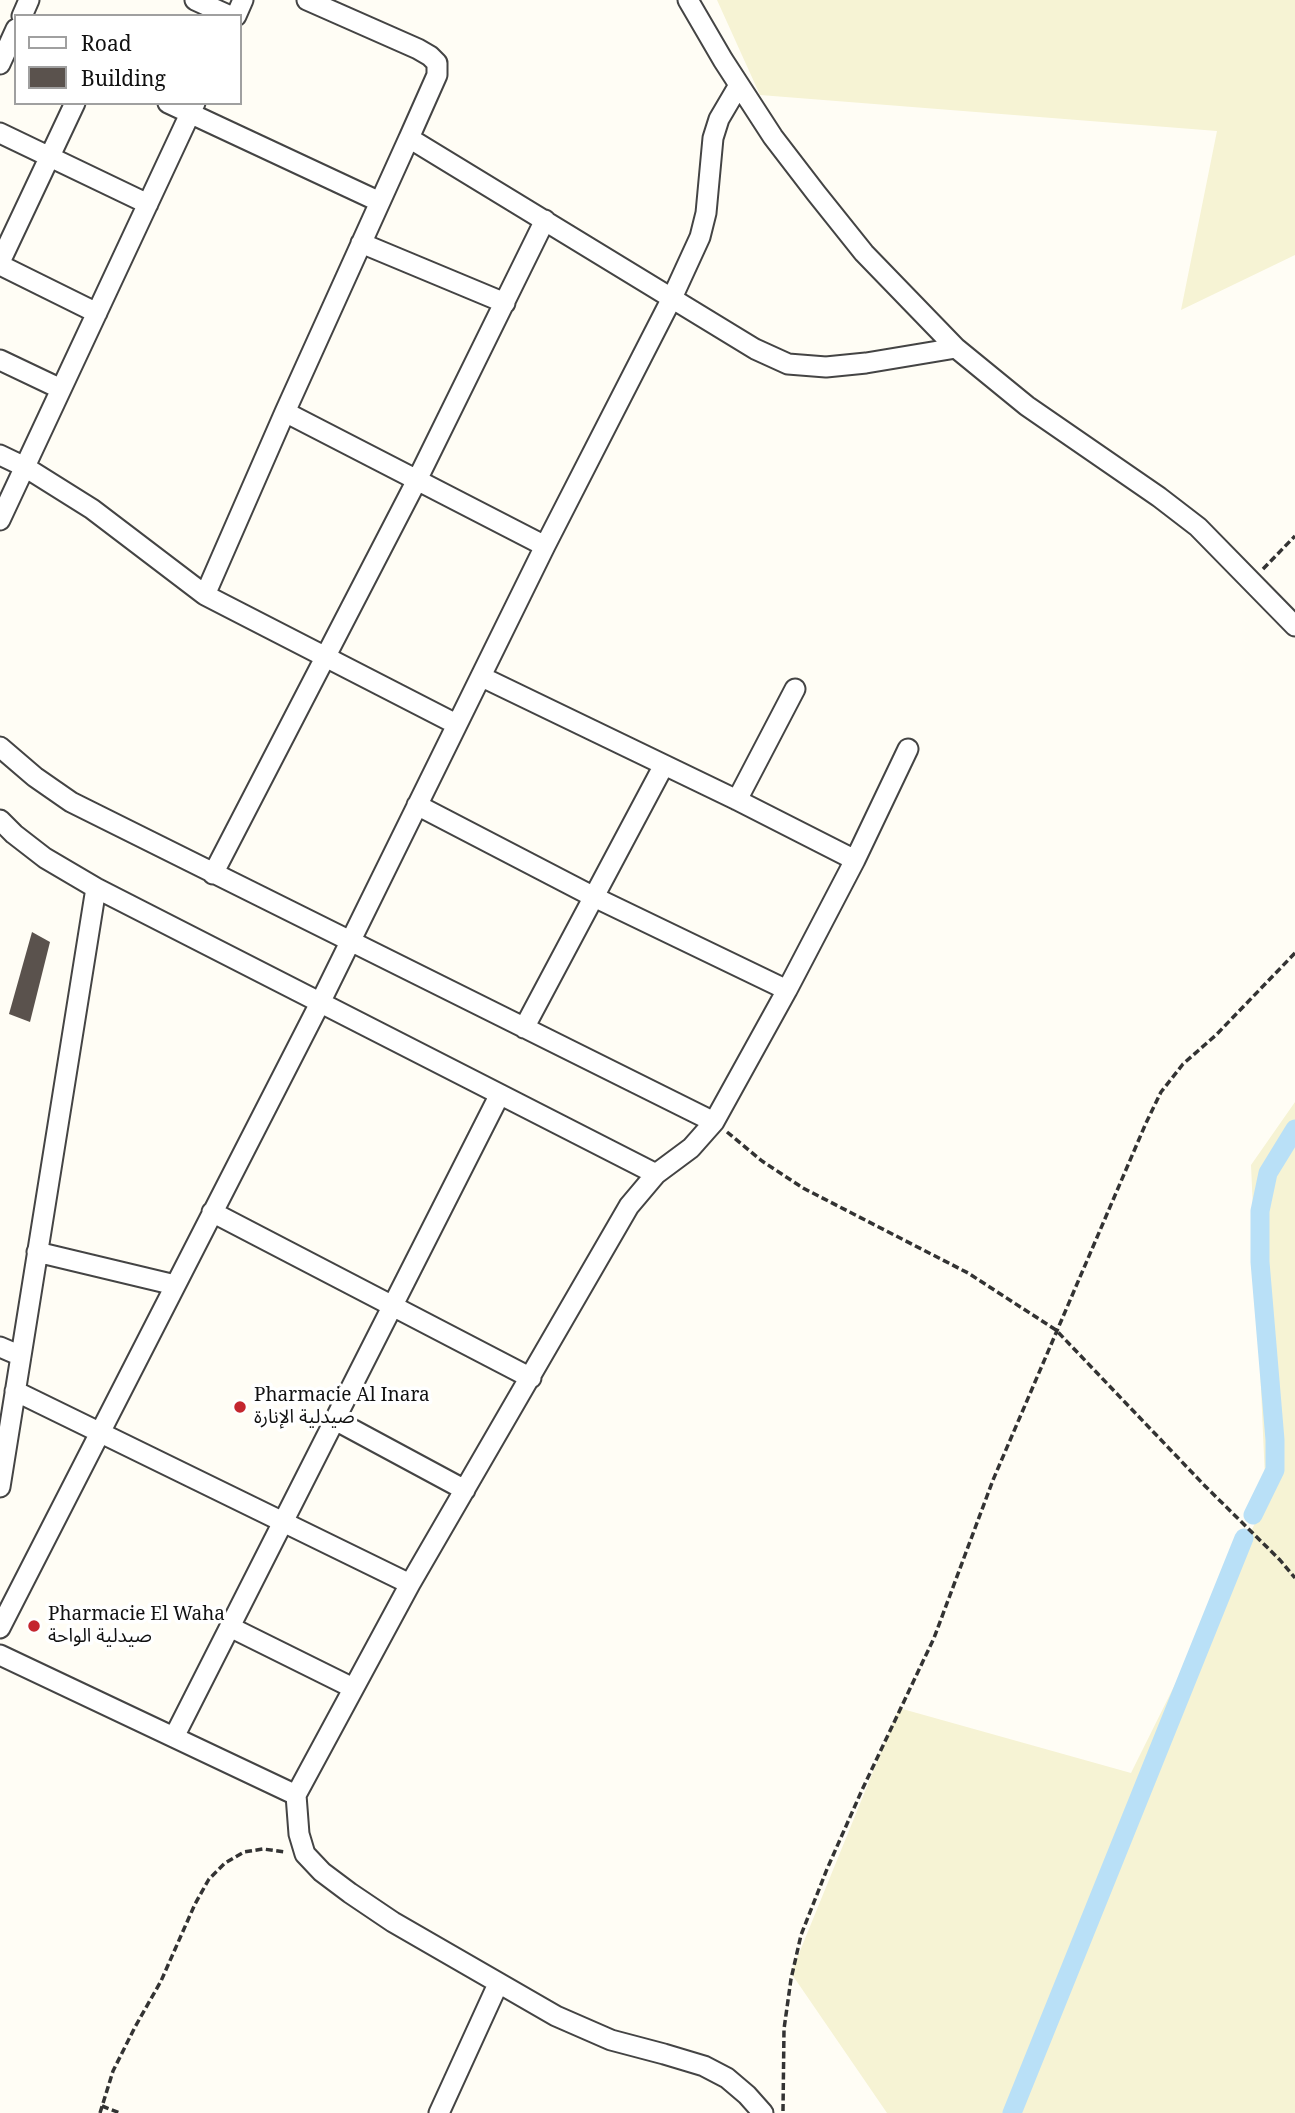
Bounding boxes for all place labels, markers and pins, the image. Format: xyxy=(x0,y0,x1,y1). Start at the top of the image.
place label: Pharmacie Al Inara صيدلية الإنارة xyxy=(254,1385,430,1429)
marker: Pharmacie Al Inara صيدلية الإنارة xyxy=(232,1399,248,1415)
place label: Pharmacie El Waha صيدلية الواحة xyxy=(48,1604,225,1648)
marker: Pharmacie El Waha صيدلية الواحة xyxy=(26,1618,42,1634)

